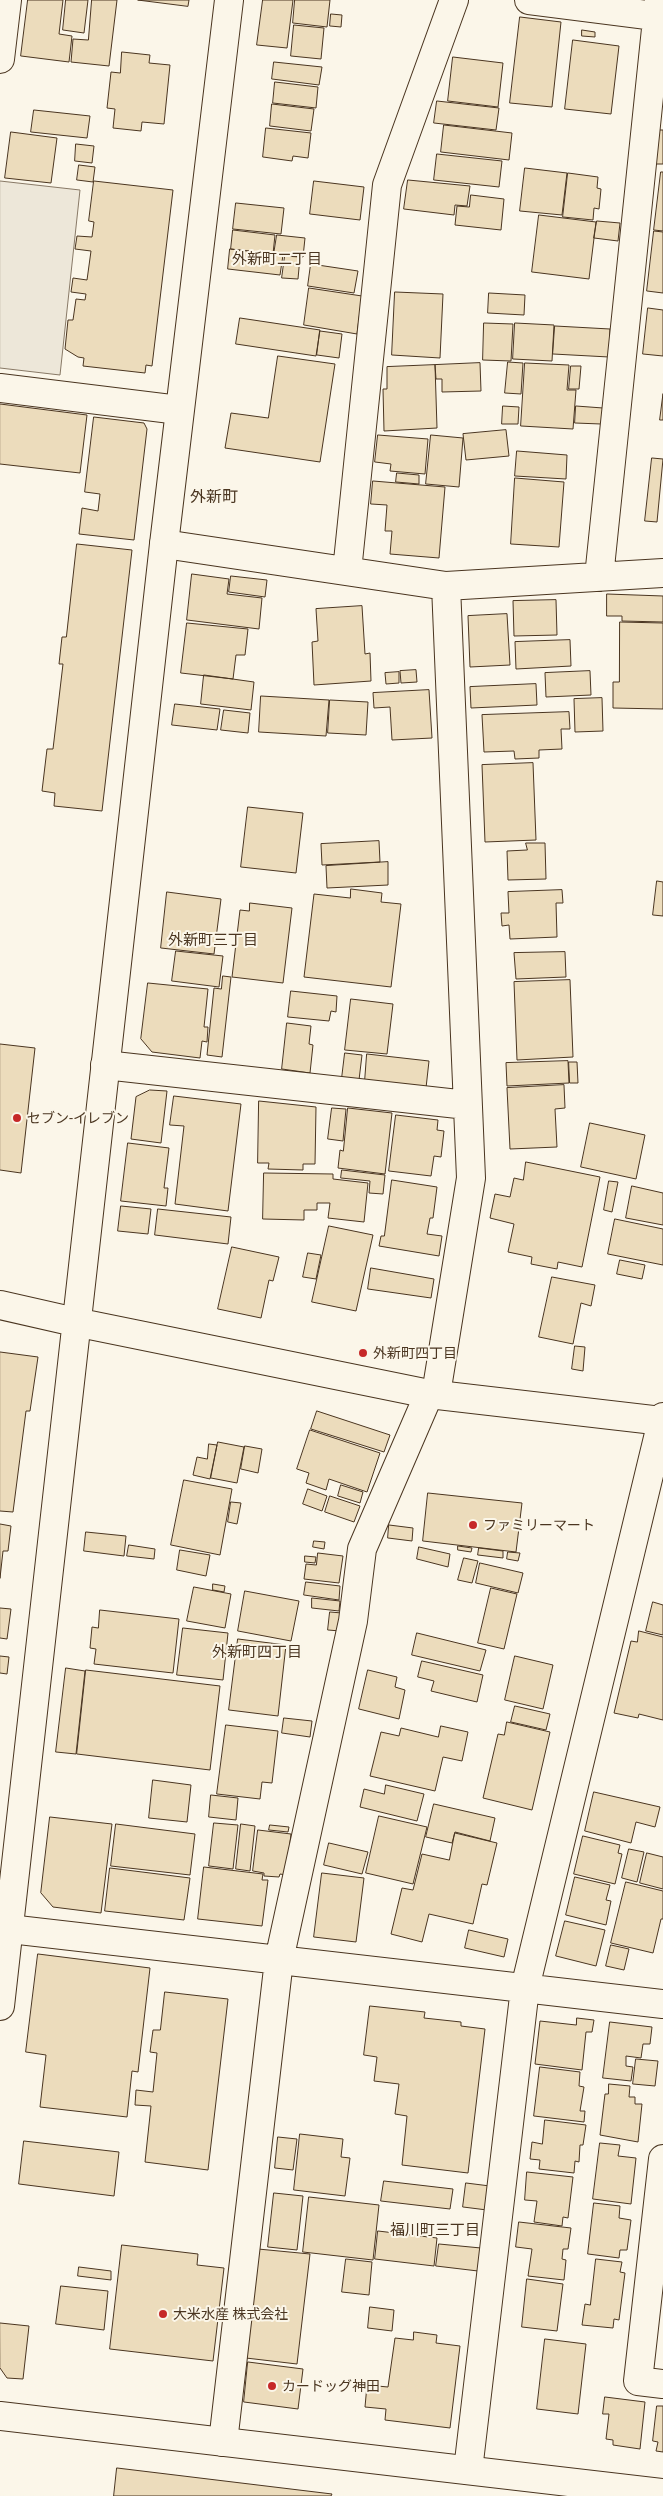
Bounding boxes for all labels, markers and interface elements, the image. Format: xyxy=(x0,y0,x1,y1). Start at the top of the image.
district label: 外新町二丁目 xyxy=(232,250,322,268)
district label: 外新町 xyxy=(190,487,238,507)
district label: 外新町三丁目 xyxy=(168,931,258,949)
place label: セブン-イレブン xyxy=(27,1110,129,1126)
marker: セブン-イレブン xyxy=(11,1112,23,1124)
place label: 外新町四丁目 xyxy=(373,1345,457,1361)
marker: 外新町四丁目 xyxy=(357,1347,369,1359)
place label: ファミリーマート xyxy=(483,1517,595,1533)
marker: ファミリーマート xyxy=(467,1519,479,1531)
district label: 外新町四丁目 xyxy=(212,1643,302,1661)
district label: 福川町三丁目 xyxy=(390,2221,480,2239)
place label: 大米水産 株式会社 xyxy=(173,2306,288,2322)
marker: 大米水産 株式会社 xyxy=(157,2308,169,2320)
place label: カードッグ神田 xyxy=(282,2378,380,2394)
marker: カードッグ神田 xyxy=(266,2380,278,2392)

